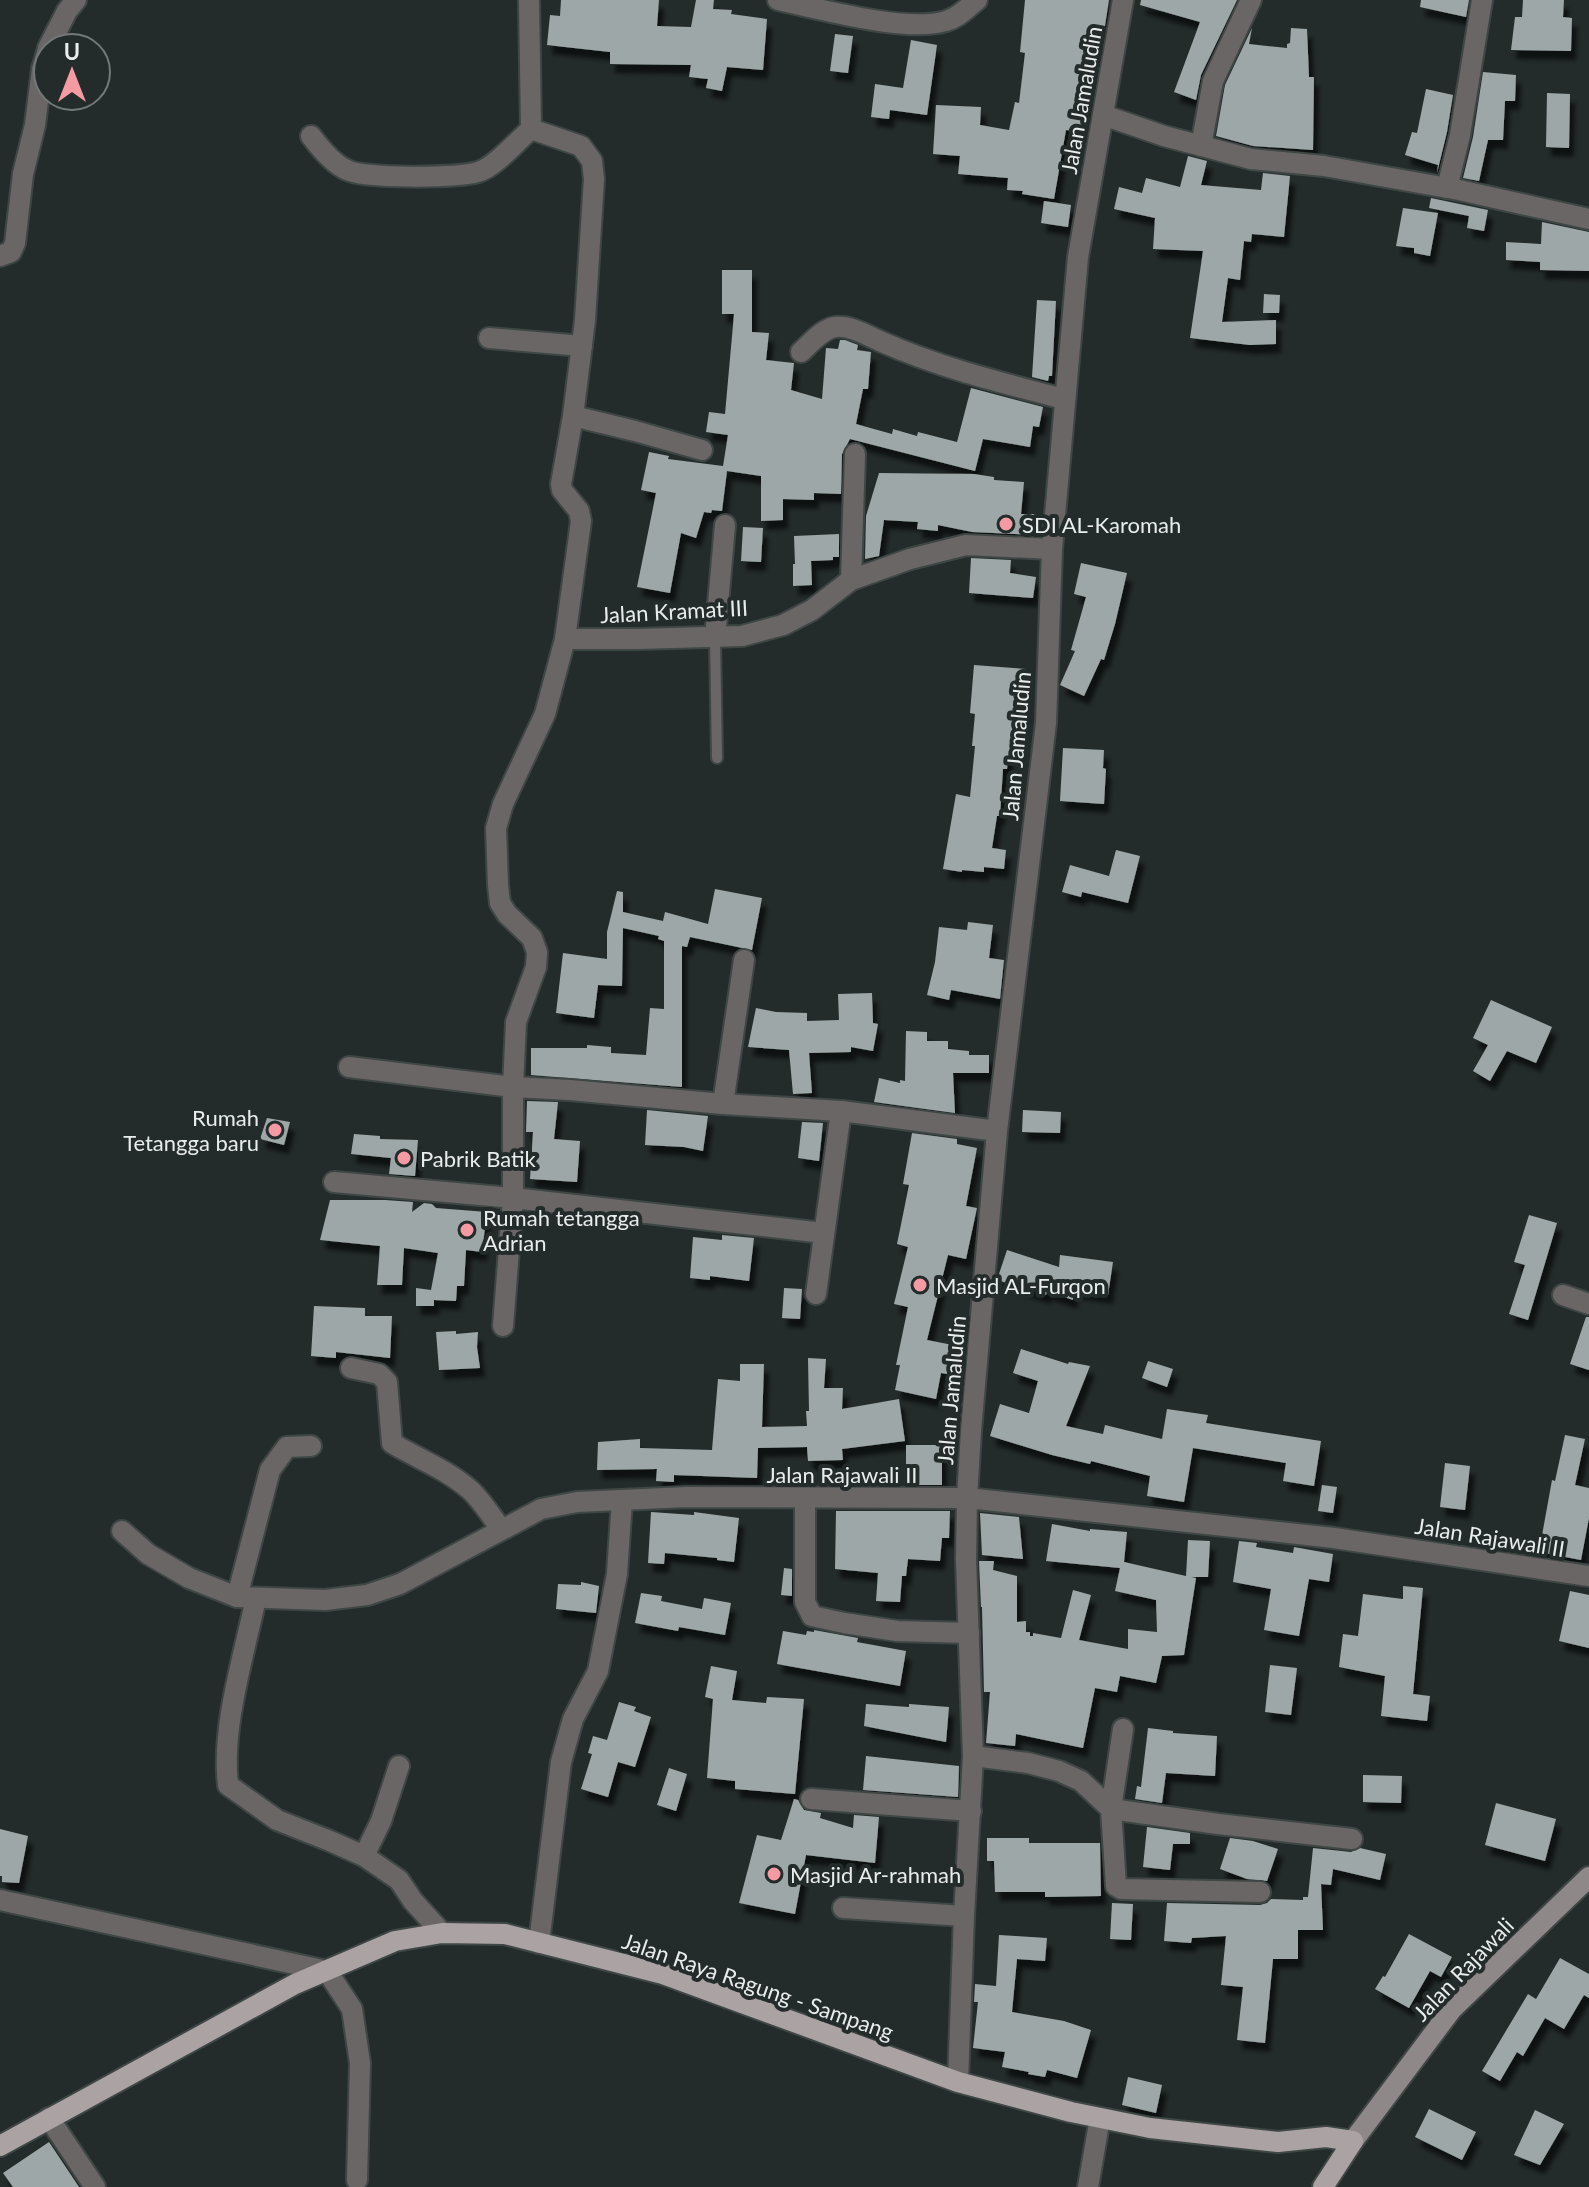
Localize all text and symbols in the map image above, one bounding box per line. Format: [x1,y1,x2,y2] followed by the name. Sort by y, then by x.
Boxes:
[1055,24,1107,176] street label: Jalan Jamaludin
[32,32,112,112] north arrow
[64,38,80,65] text: U
[1022,511,1181,538] place label: SDI AL-Karomah
[997,515,1015,533] marker: SDI AL-Karomah
[599,594,749,628] street label: Jalan Kramat III
[996,670,1036,822] street label: Jalan Jamaludin
[123,1104,259,1156] place label: Rumah Tetangga baru
[266,1121,284,1139] marker: Rumah Tetangga baru
[420,1145,537,1172] place label: Pabrik Batik
[395,1149,413,1167] marker: Pabrik Batik
[483,1204,640,1256] place label: Rumah tetangga Adrian
[458,1221,476,1239] marker: Rumah tetangga Adrian
[936,1272,1106,1299] place label: Masjid AL-Furqon
[911,1276,929,1294] marker: Masjid AL-Furqon
[931,1314,971,1466] street label: Jalan Jamaludin
[766,1461,918,1488] street label: Jalan Rajawali II
[1413,1512,1567,1562] street label: Jalan Rajawali II
[790,1861,961,1888] place label: Masjid Ar-rahmah
[765,1865,783,1883] marker: Masjid Ar-rahmah
[1407,1912,1519,2026] street label: Jalan Rajawali
[619,1927,897,2045] street label: Jalan Raya Ragung - Sampang

